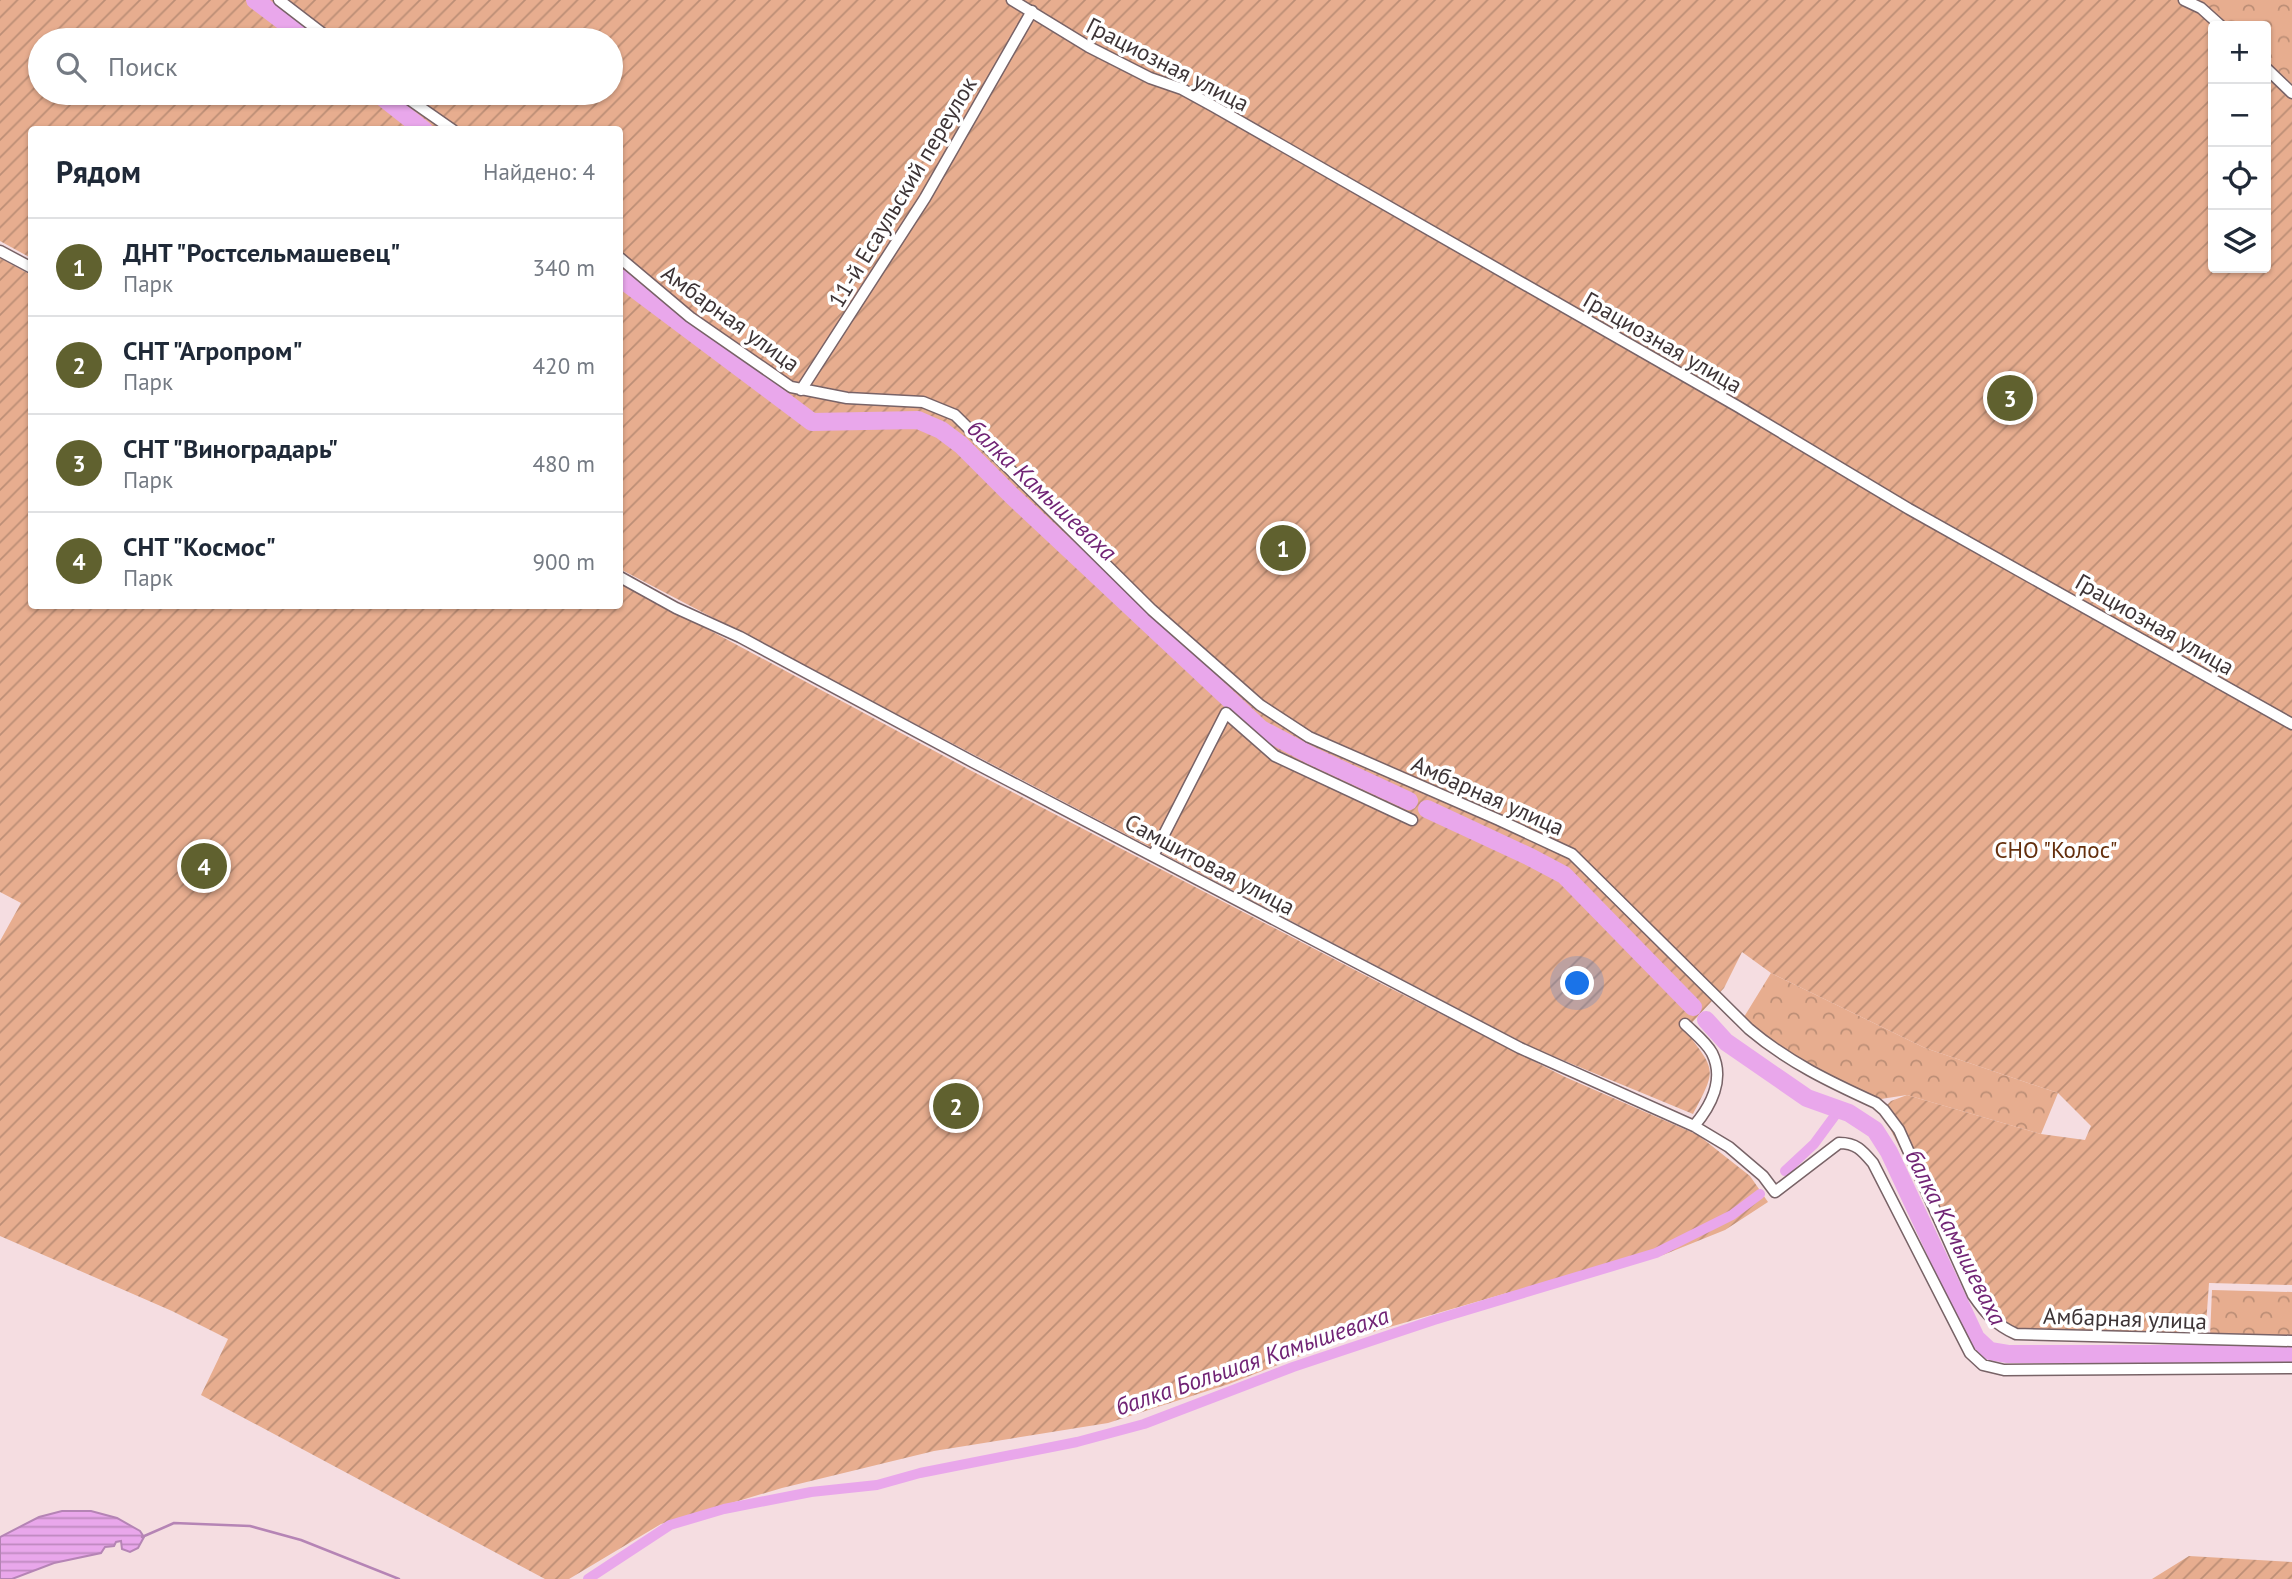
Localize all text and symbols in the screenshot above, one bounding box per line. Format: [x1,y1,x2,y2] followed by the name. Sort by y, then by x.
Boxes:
[1082,11,1254,117] street label: Грациозная улица
[2208,21,2271,273] map controls
[2208,21,2271,84] button: +
[28,28,623,105] search box
[52,48,90,86] icon: search
[108,50,177,83] text: Поиск
[822,71,982,313] street label: 11-й Есаульский переулок
[2208,84,2271,147] button: −
[2208,147,2271,210] button: locate
[56,152,141,191] text: Рядом
[483,157,595,186] text: Найдено: 4
[2208,210,2271,273] button: layers
[123,236,400,269] text: ДНТ "Ростсельмашевец"
[72,253,86,282] text: 1
[533,253,595,282] text: 340 m
[656,258,806,378] street label: Амбарная улица
[123,269,173,298] text: Парк
[1578,285,1748,399] street label: Грациозная улица
[123,334,303,367] text: СНТ "Агропром"
[72,351,86,380] text: 2
[533,351,595,380] text: 420 m
[123,367,173,396] text: Парк
[1987,372,2033,424] pin: 3
[961,413,1124,568] water label: балка Камышеваха
[123,432,338,465] text: СНТ "Виноградарь"
[72,449,86,478] text: 3
[533,449,595,478] text: 480 m
[123,465,173,494] text: Парк
[1260,522,1306,574] pin: 1
[123,530,276,563] text: СНТ "Космос"
[72,547,86,576] text: 4
[533,547,595,576] text: 900 m
[123,563,173,592] text: Парк
[2070,567,2240,681] street label: Грациозная улица
[1407,748,1569,842] street label: Амбарная улица
[1120,807,1300,921] street label: Самшитовая улица
[1994,835,2118,864] park label: СНО "Колос"
[181,840,227,892] pin: 4
[1560,966,1594,1000] your location
[933,1080,979,1132] pin: 2
[1898,1144,2014,1331] water label: балка Камышеваха
[1111,1299,1393,1422] water label: балка Большая Камышеваха
[2043,1301,2207,1335] street label: Амбарная улица

